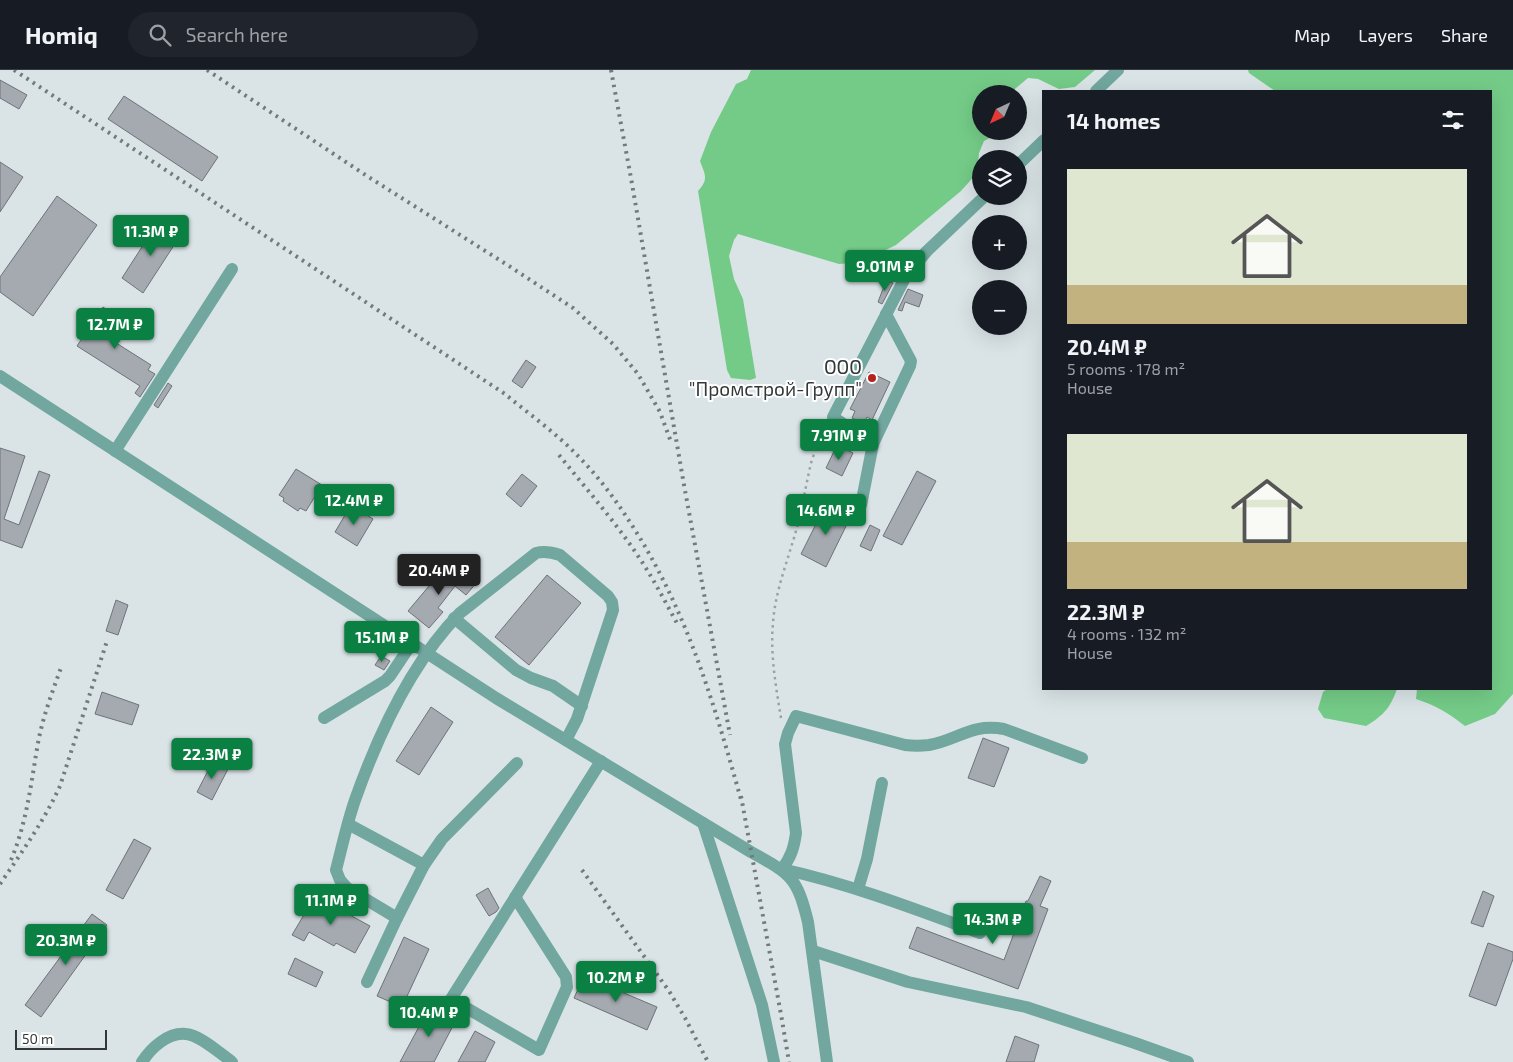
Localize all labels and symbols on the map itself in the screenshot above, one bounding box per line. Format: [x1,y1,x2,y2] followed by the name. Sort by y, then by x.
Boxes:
[972,85,1028,140] north arrow
[105,214,197,257] pin: 11.3M ₽
[839,250,931,292] pin: 9.01M ₽
[69,308,161,350] pin: 12.7M ₽
[689,355,862,401] place label: ООО "Промстрой-Групп"
[866,372,878,384] marker: ООО "Промстрой-Групп"
[793,418,885,461] pin: 7.91M ₽
[308,484,400,526] pin: 12.4M ₽
[780,494,872,536] pin: 14.6M ₽
[393,554,485,596] pin: 20.4M ₽
[336,620,428,663] pin: 15.1M ₽
[166,738,258,780] pin: 22.3M ₽
[285,884,377,926] pin: 11.1M ₽
[947,902,1039,945] pin: 14.3M ₽
[20,924,112,966] pin: 20.3M ₽
[570,960,662,1003] pin: 10.2M ₽
[383,996,475,1038] pin: 10.4M ₽
[15,1027,108,1050] scale bar

